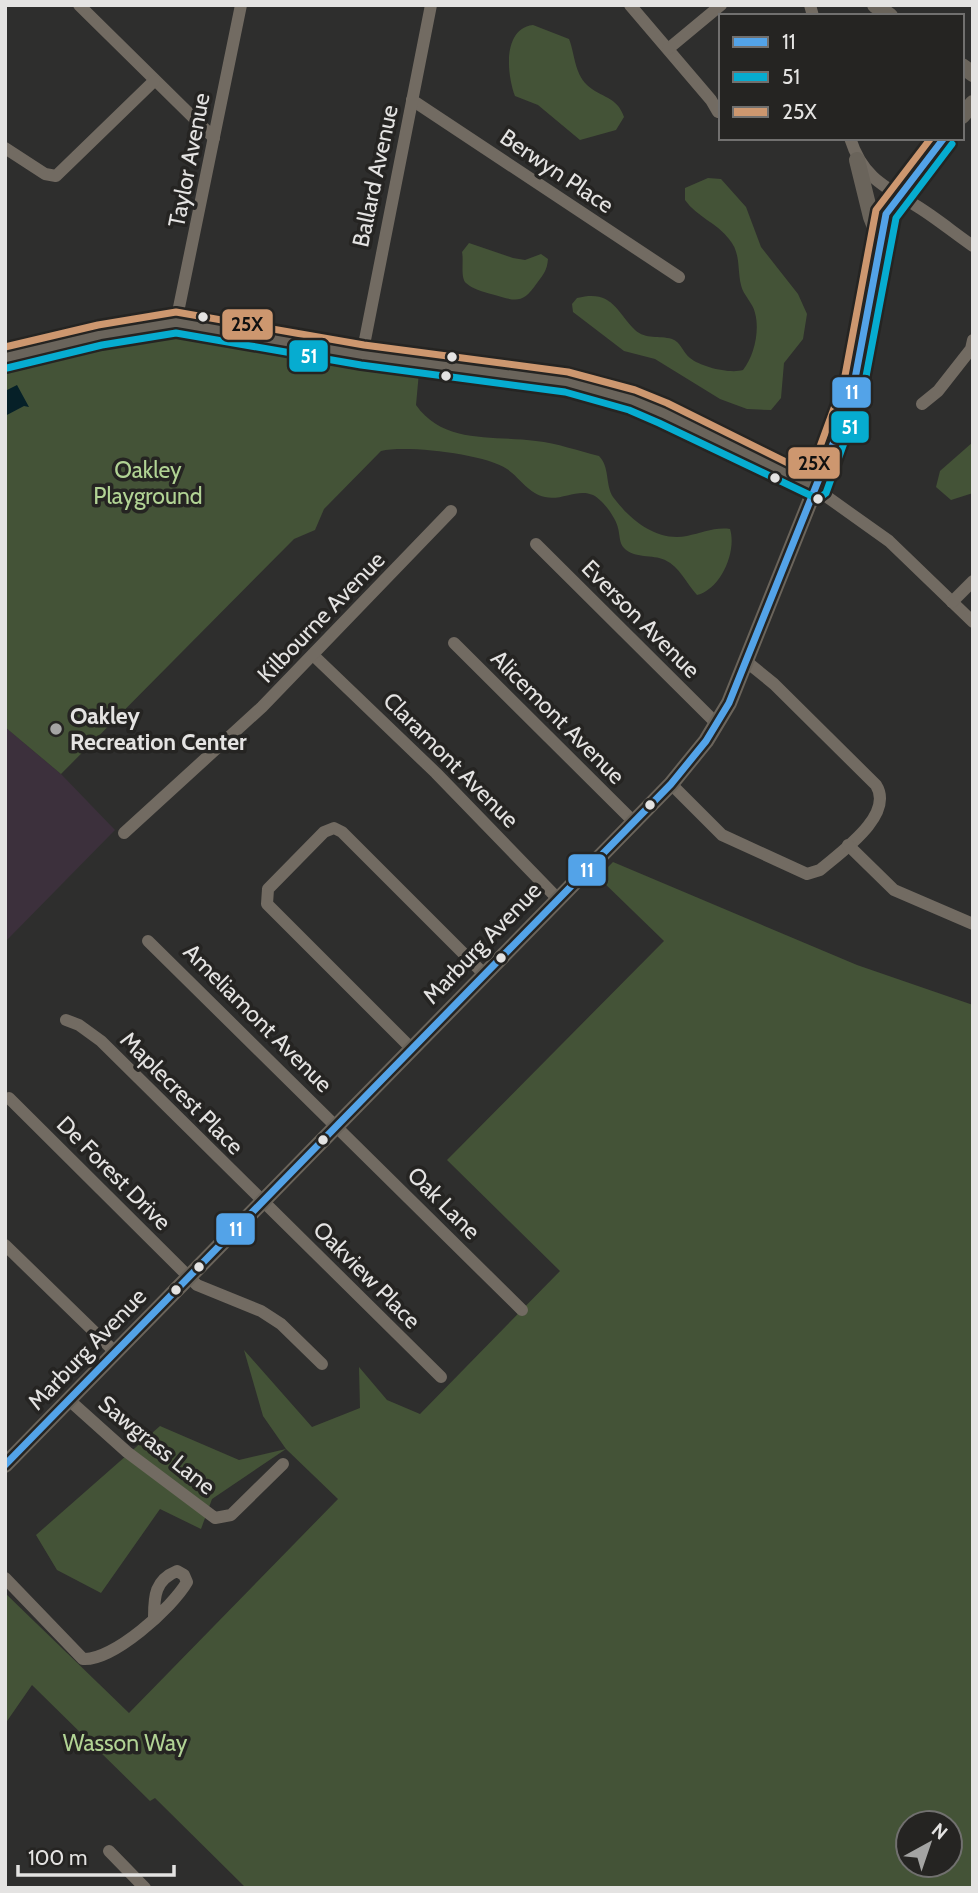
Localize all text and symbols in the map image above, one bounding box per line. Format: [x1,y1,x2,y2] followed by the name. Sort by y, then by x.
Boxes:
[719,14,964,140] legend
[782,29,796,54] text: 11
[782,64,800,89] text: 51
[162,90,216,230] street label: Taylor Avenue
[782,99,817,124] text: 25X
[346,102,404,250] street label: Ballard Avenue
[495,123,619,219] street label: Berwyn Place
[221,308,274,341] line badge: 25X
[196,310,210,324] unlabelled marker
[231,313,263,336] text: 25X
[288,339,329,373] line badge: 51
[300,345,318,368] text: 51
[445,350,459,364] unlabelled marker
[439,369,453,383] unlabelled marker
[831,376,872,409] line badge: 11
[845,381,859,404] text: 11
[830,410,870,444] line badge: 51
[841,416,859,439] text: 51
[787,446,841,480] line badge: 25X
[798,452,830,475] text: 25X
[93,456,203,510] park label: Oakley Playground
[768,471,782,485] unlabelled marker
[811,492,825,506] unlabelled marker
[251,545,391,688] street label: Kilbourne Avenue
[576,554,706,684] street label: Everson Avenue
[485,644,631,790] street label: Alicemont Avenue
[377,686,525,834] street label: Claramont Avenue
[70,702,247,756] place label: Oakley Recreation Center
[48,721,64,737] marker: Oakley Recreation Center
[643,798,657,812] unlabelled marker
[567,853,607,887] line badge: 11
[580,859,594,882] text: 11
[417,876,547,1010] street label: Marburg Avenue
[178,938,338,1098] street label: Ameliamont Avenue
[494,951,508,965] unlabelled marker
[115,1026,250,1161] street label: Maplecrest Place
[51,1110,177,1236] street label: De Forest Drive
[316,1133,330,1147] unlabelled marker
[402,1161,486,1245] street label: Oak Lane
[215,1212,256,1246] line badge: 11
[308,1216,427,1335] street label: Oakview Place
[229,1218,243,1241] text: 11
[192,1260,206,1274] unlabelled marker
[22,1282,152,1416] street label: Marburg Avenue
[169,1283,183,1297] unlabelled marker
[93,1389,221,1501] street label: Sawgrass Lane
[63,1729,188,1757] park label: Wasson Way
[894,1809,964,1879] north arrow
[927,1818,952,1844] text: N
[18,1834,173,1878] scale bar
[28,1845,87,1870] text: 100 m

